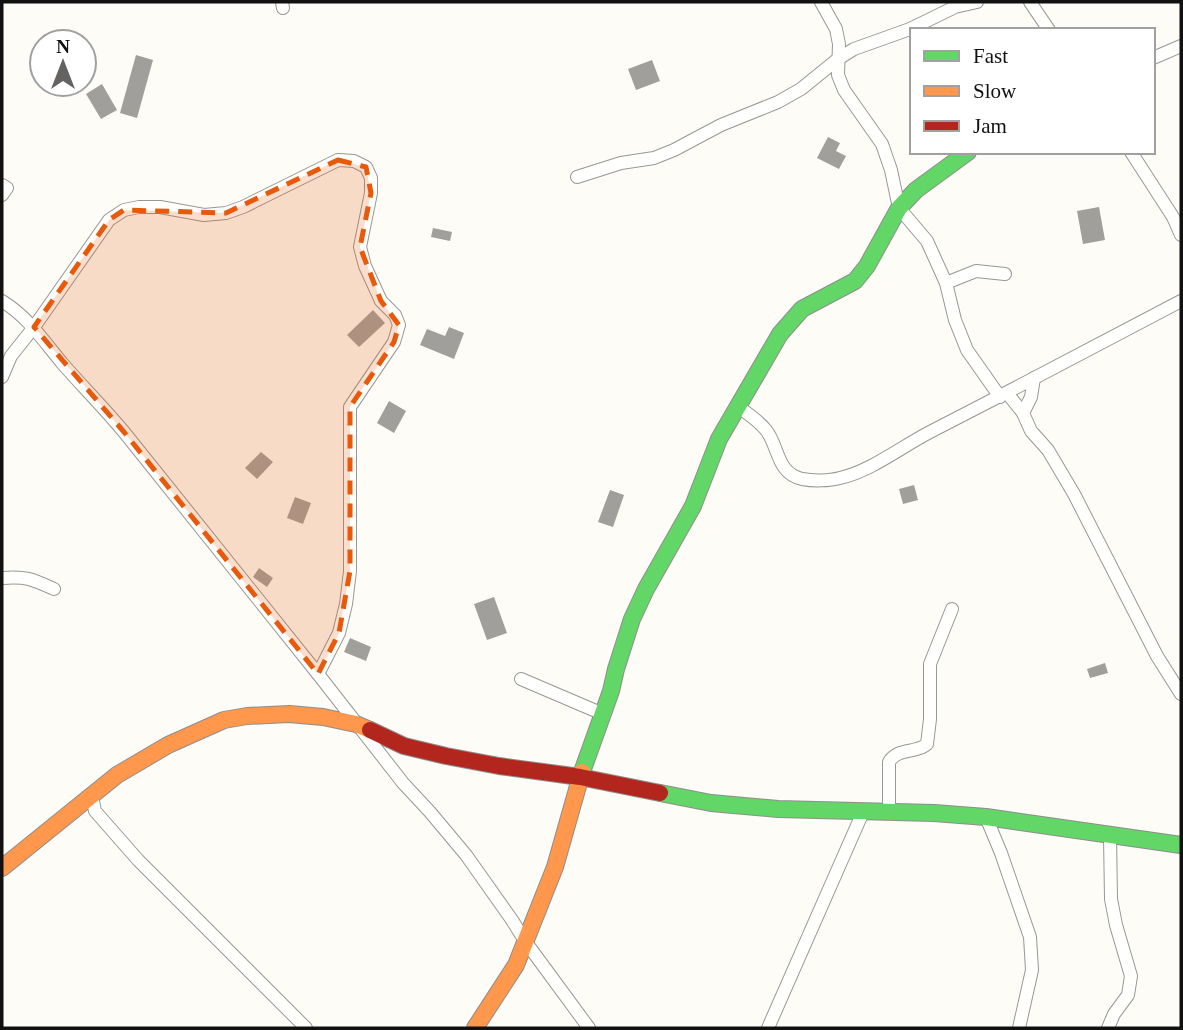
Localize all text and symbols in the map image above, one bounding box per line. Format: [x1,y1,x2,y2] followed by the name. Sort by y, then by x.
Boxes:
[28,28,98,98] north arrow
[910,28,1155,154] legend
[56,36,70,57] text: N
[973,44,1008,68] text: Fast
[973,79,1017,103] text: Slow
[973,114,1007,138] text: Jam

